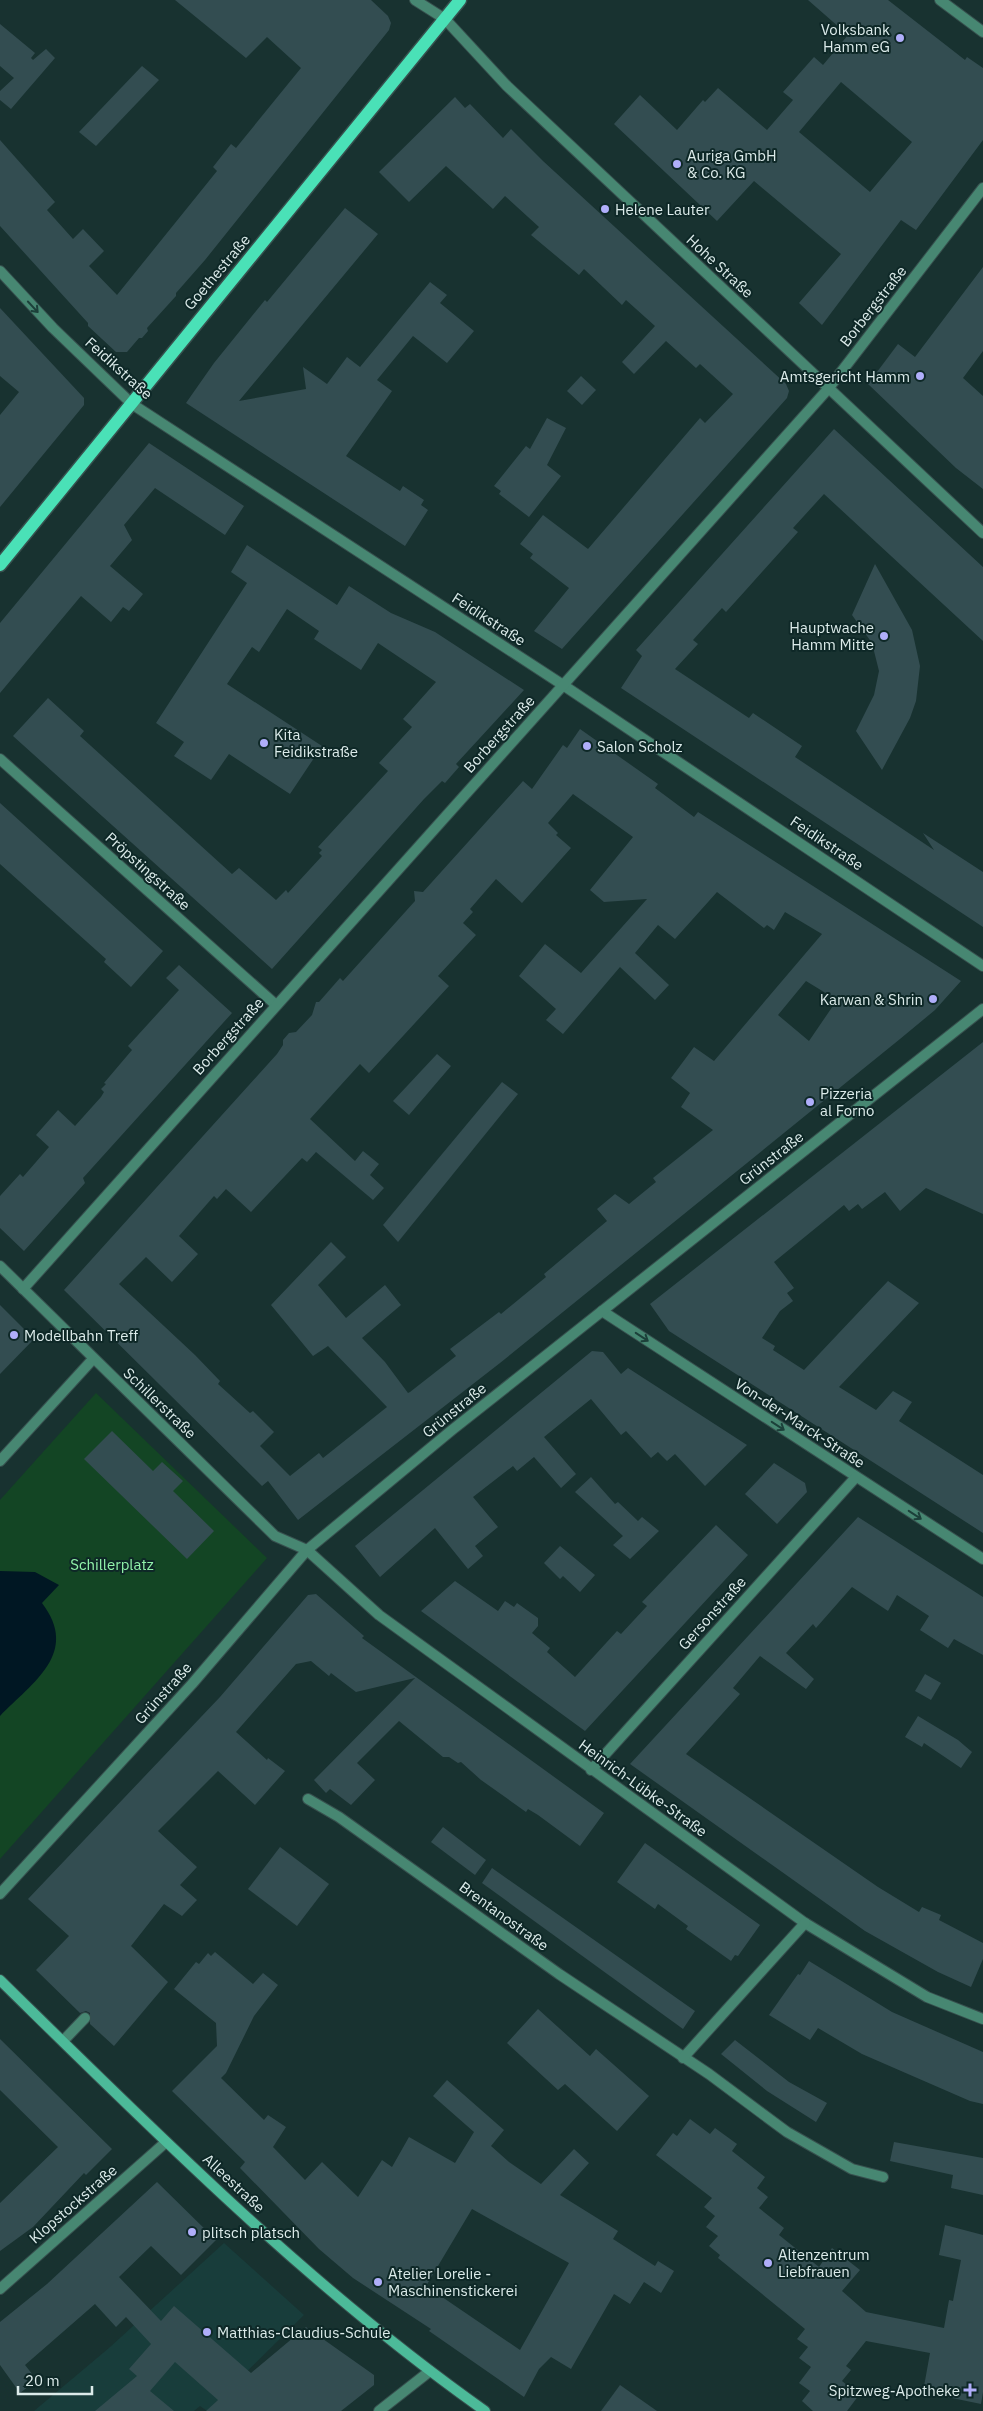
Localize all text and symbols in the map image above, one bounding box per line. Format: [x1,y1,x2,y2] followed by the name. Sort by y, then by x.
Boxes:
[821,20,890,56] place label: Volksbank Hamm eG
[894,32,906,44] marker: Volksbank Hamm eG
[687,146,777,182] place label: Auriga GmbH & Co. KG
[671,158,683,170] marker: Auriga GmbH & Co. KG
[615,200,710,219] place label: Helene Lauter
[599,203,611,215] marker: Helene Lauter
[180,230,254,314] street label: Goethestraße
[683,230,757,302] street label: Hohe Straße
[836,262,910,350] street label: Borbergstraße
[27,301,39,313] one-way arrow
[81,333,157,403] street label: Feidikstraße
[780,367,910,386] place label: Amtsgericht Hamm
[914,370,926,382] marker: Amtsgericht Hamm
[449,588,529,650] street label: Feidikstraße
[789,618,874,654] place label: Hauptwache Hamm Mitte
[878,630,890,642] marker: Hauptwache Hamm Mitte
[459,691,539,777] street label: Borbergstraße
[274,725,358,761] place label: Kita Feidikstraße
[258,737,270,749] marker: Kita Feidikstraße
[597,737,683,756] place label: Salon Scholz
[581,740,593,752] marker: Salon Scholz
[787,812,867,874] street label: Feidikstraße
[102,828,194,914] street label: Pröpstingstraße
[820,990,923,1009] place label: Karwan & Shrin
[188,993,268,1079] street label: Borbergstraße
[927,993,939,1005] marker: Karwan & Shrin
[820,1084,874,1120] place label: Pizzeria al Forno
[804,1096,816,1108] marker: Pizzeria al Forno
[735,1127,807,1189] street label: Grünstraße
[24,1326,138,1345] place label: Modellbahn Treff
[8,1329,20,1341] marker: Modellbahn Treff
[635,1333,649,1343] one-way arrow
[120,1363,200,1443] street label: Schillerstraße
[731,1374,869,1472] street label: Von-der-Marck-Straße
[418,1378,490,1442] street label: Grünstraße
[771,1422,785,1432] one-way arrow
[907,1510,921,1520] one-way arrow
[70,1555,154,1574] park label: Schillerplatz
[674,1572,750,1654] street label: Gersonstraße
[130,1658,196,1728] street label: Grünstraße
[575,1735,711,1841] street label: Heinrich-Lübke-Straße
[456,1877,552,1955] street label: Brentanostraße
[199,2149,269,2217] street label: Alleestraße
[25,2161,121,2247] street label: Klopstockstraße
[202,2223,300,2242] place label: plitsch platsch
[186,2226,198,2238] marker: plitsch platsch
[778,2245,870,2281] place label: Altenzentrum Liebfrauen
[762,2257,774,2269] marker: Altenzentrum Liebfrauen
[388,2264,518,2300] place label: Atelier Lorelie - Maschinenstickerei
[372,2276,384,2288] marker: Atelier Lorelie - Maschinenstickerei
[217,2323,391,2342] place label: Matthias-Claudius-Schule
[201,2326,213,2338] marker: Matthias-Claudius-Schule
[18,2364,91,2396] scale bar
[25,2371,60,2390] text: 20 m
[829,2381,960,2400] place label: Spitzweg-Apotheke
[964,2384,976,2396] marker: Spitzweg-Apotheke

